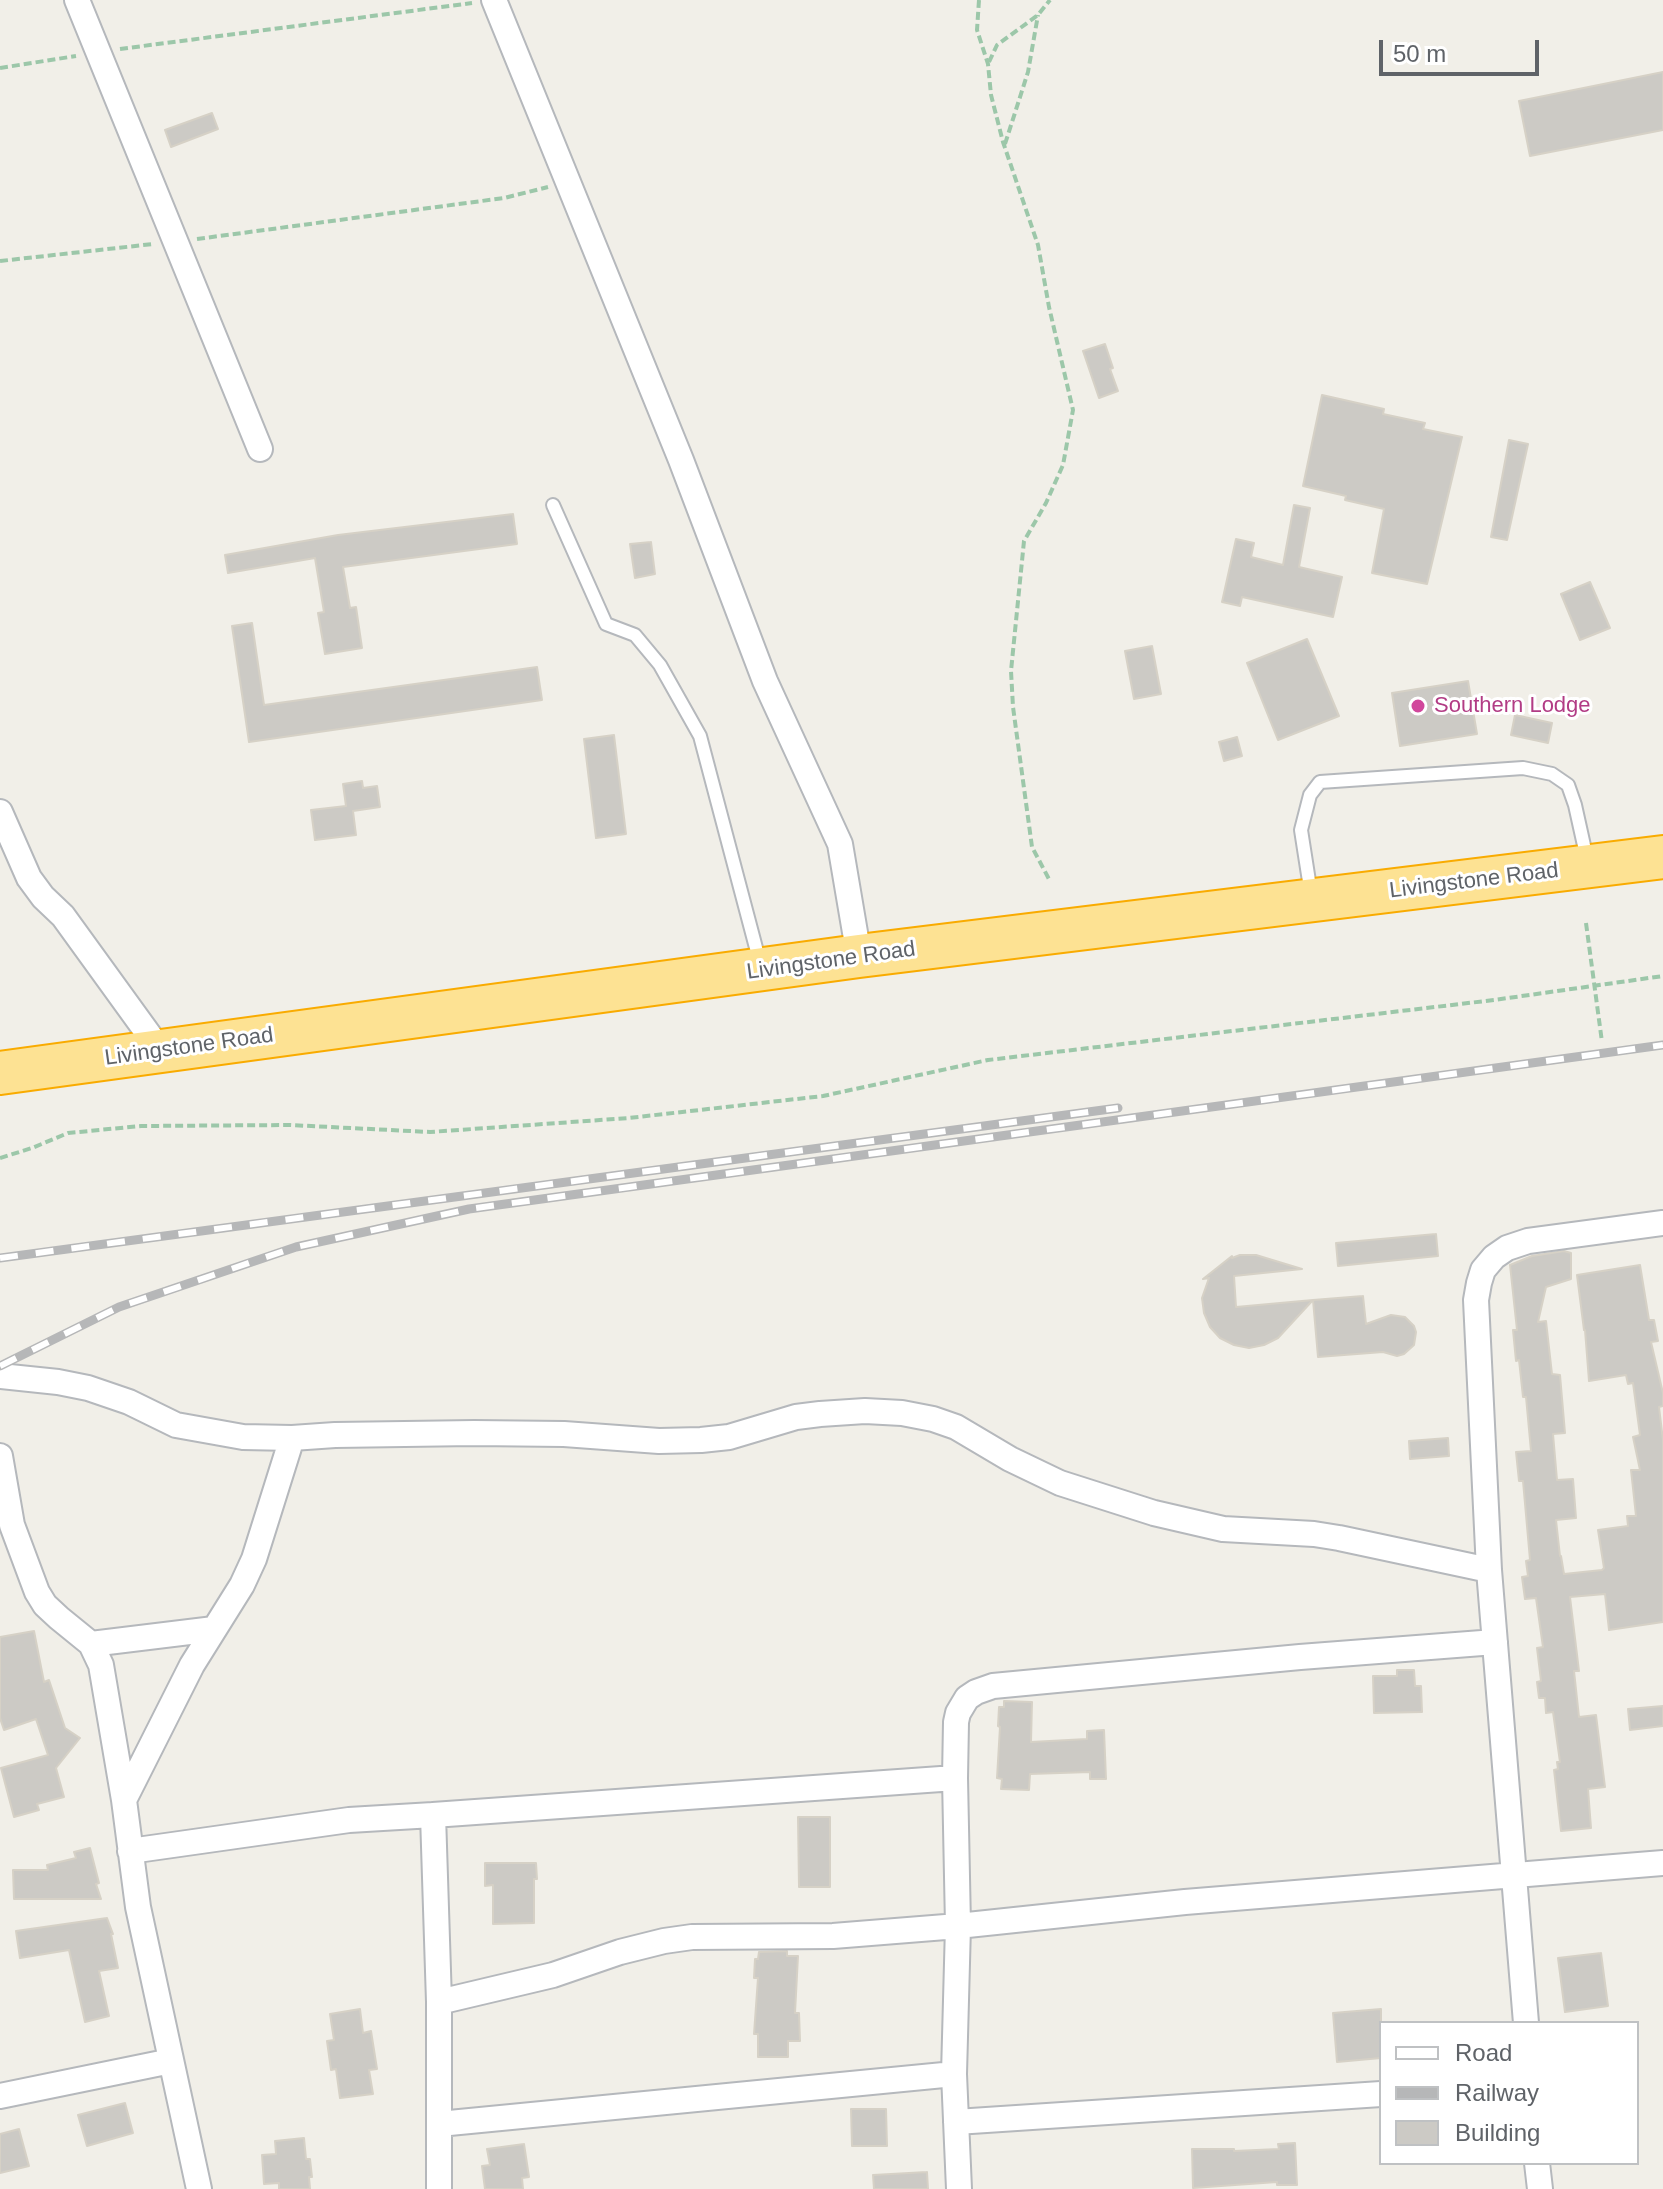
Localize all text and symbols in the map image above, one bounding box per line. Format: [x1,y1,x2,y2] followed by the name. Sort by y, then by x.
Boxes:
[1383,24,1543,74] scale bar
[1393,40,1446,67] text: 50 m
[1434,693,1591,719] place label: Southern Lodge
[1409,697,1427,715] marker: Southern Lodge
[1388,858,1560,904] street label: Livingstone Road
[745,936,917,986] street label: Livingstone Road
[103,1022,275,1072] street label: Livingstone Road
[1379,2021,1639,2165] legend
[1455,2039,1512,2066] text: Road
[1455,2079,1539,2106] text: Railway
[1455,2119,1540,2146] text: Building

